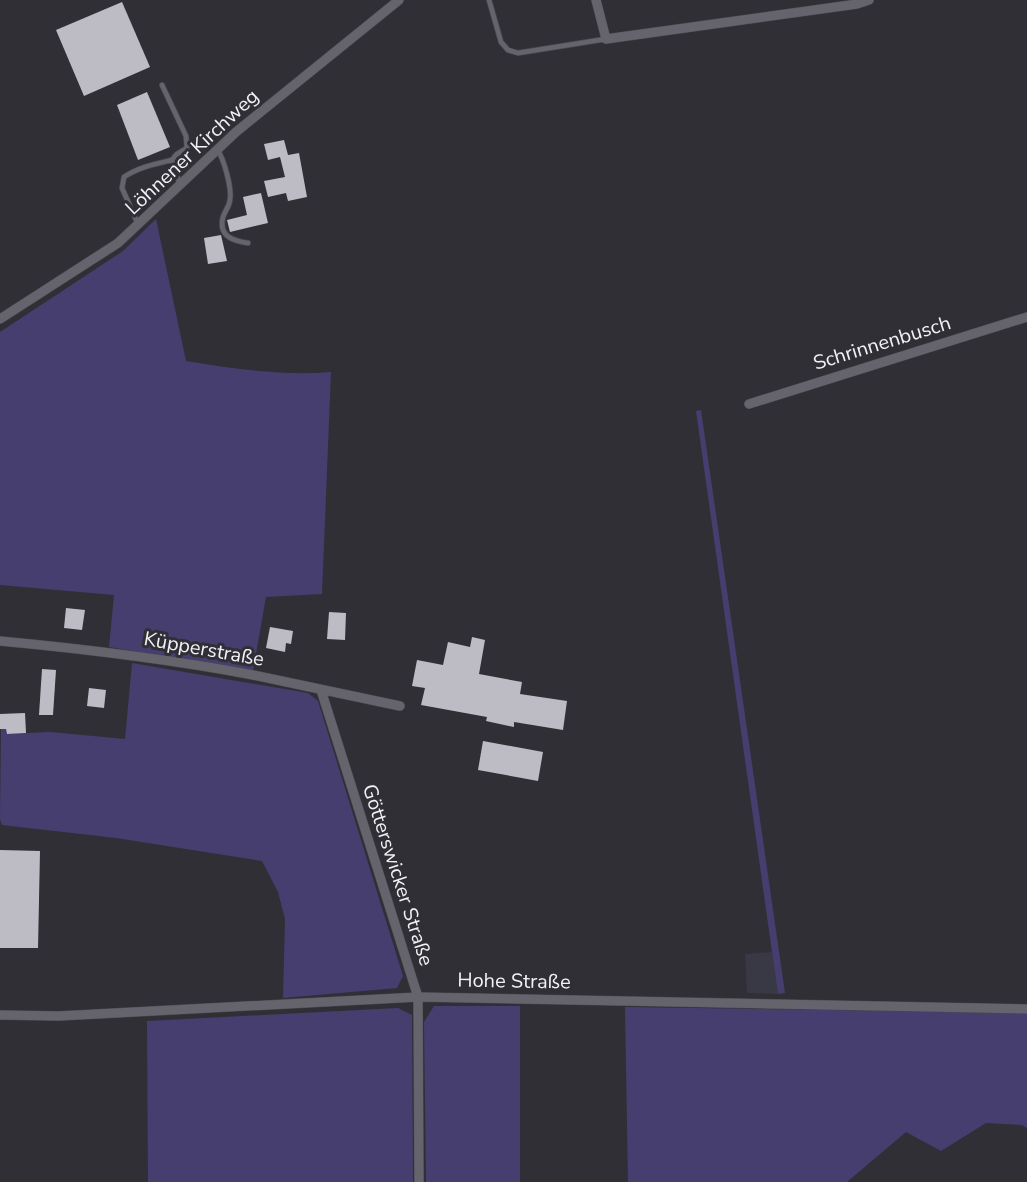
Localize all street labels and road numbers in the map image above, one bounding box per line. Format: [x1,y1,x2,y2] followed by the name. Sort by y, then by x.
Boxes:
[119,83,265,221] street label: Löhnener Kirchweg
[810,309,954,377] street label: Schrinnenbusch
[142,625,266,673] street label: Küpperstraße
[356,781,440,969] street label: Götterswicker Straße
[457,967,571,995] street label: Hohe Straße

